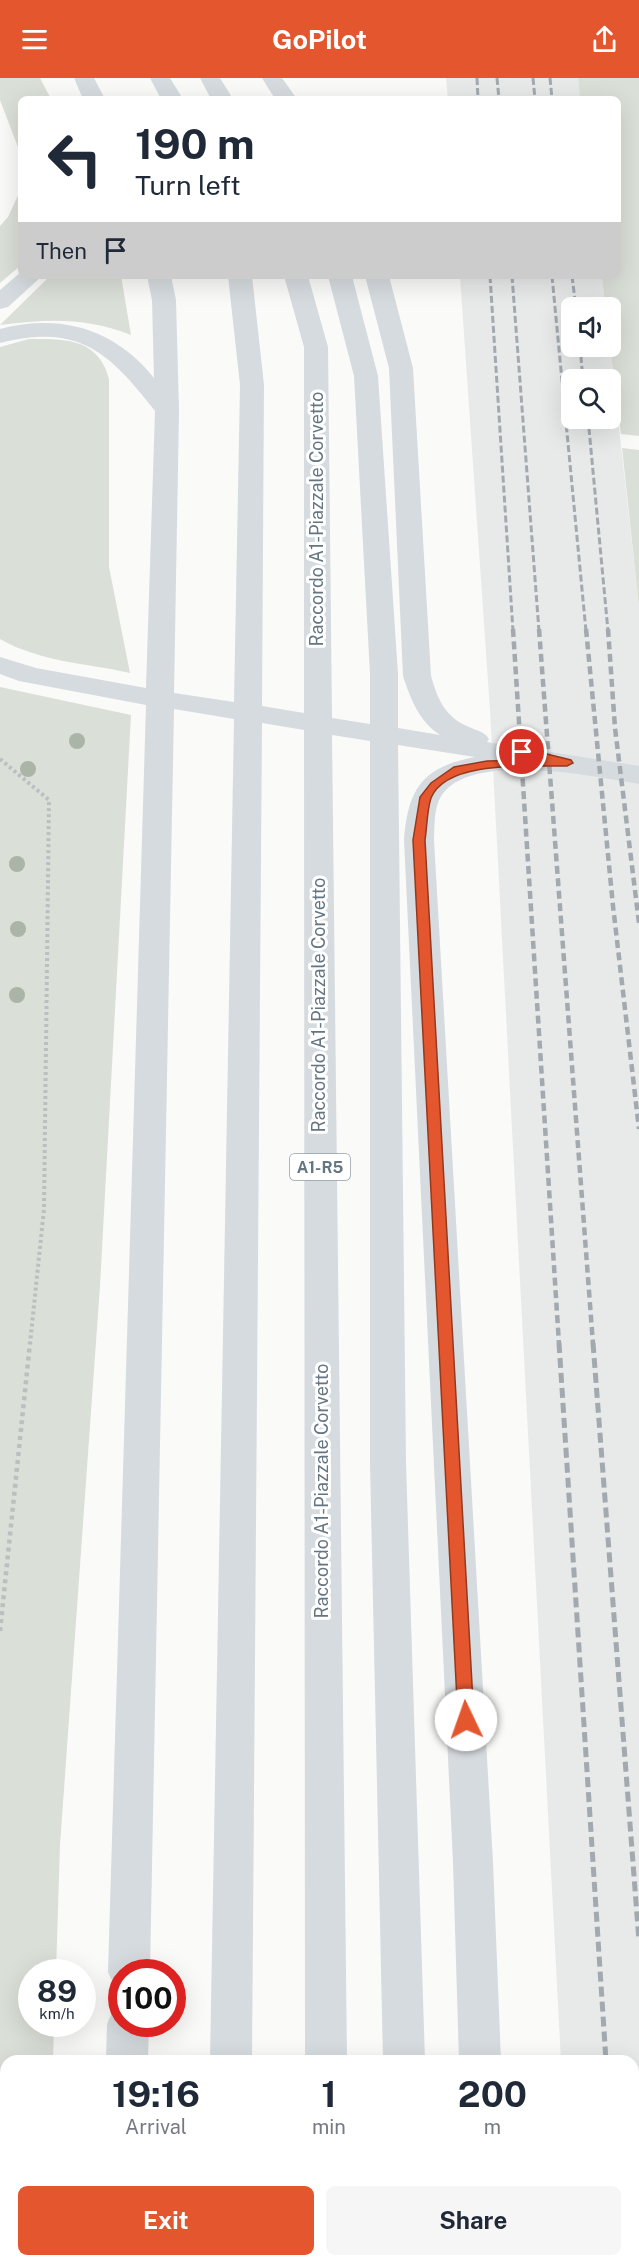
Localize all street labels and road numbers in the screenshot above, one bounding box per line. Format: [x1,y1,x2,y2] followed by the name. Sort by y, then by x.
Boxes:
[306,392,327,646] street label: Raccordo A1-Piazzale Corvetto
[308,878,329,1132] street label: Raccordo A1-Piazzale Corvetto
[290,1154,350,1180] road number: A1-R5
[311,1364,332,1618] street label: Raccordo A1-Piazzale Corvetto

